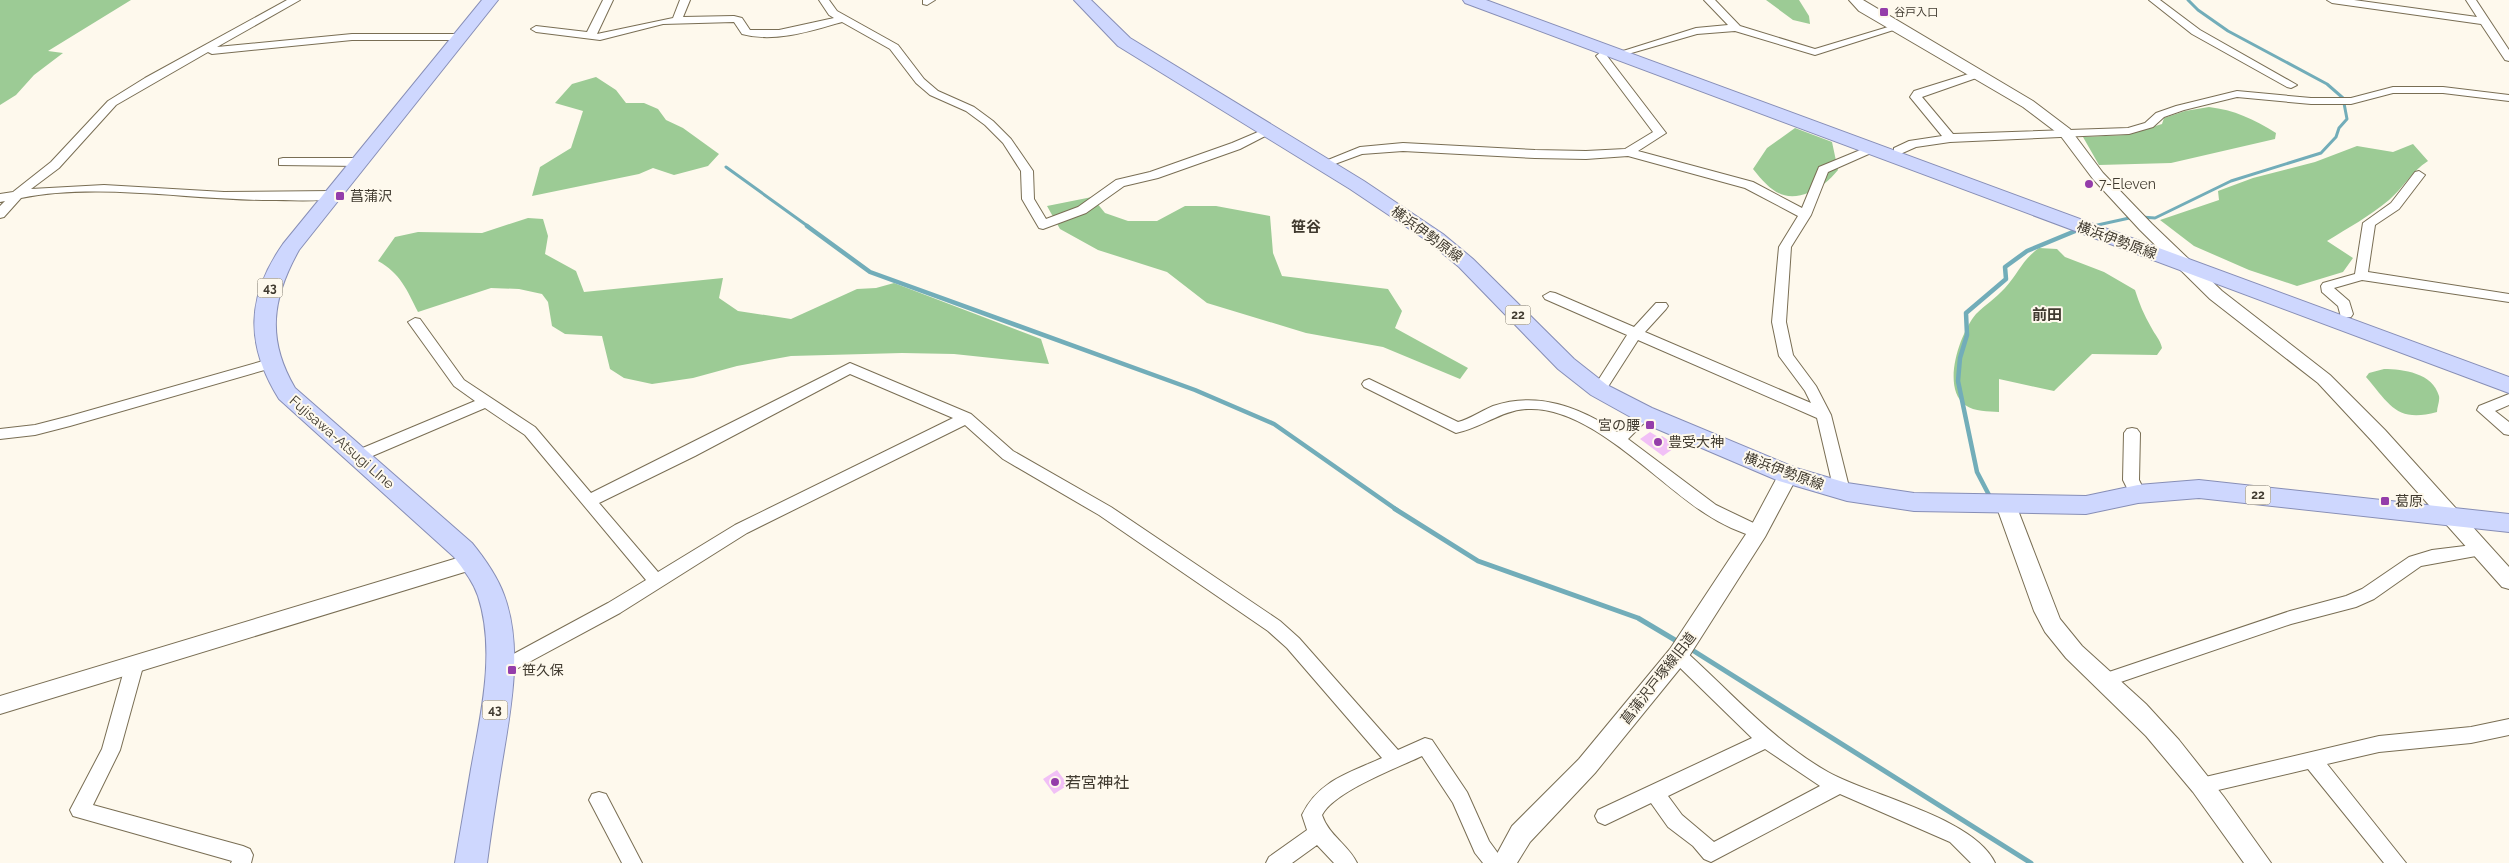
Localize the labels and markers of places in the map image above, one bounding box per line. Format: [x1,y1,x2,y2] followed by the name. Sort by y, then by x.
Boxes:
[1878,6,1890,18] marker: 谷戸入口
[1894,6,1938,19] place label: 谷戸入口
[2099,176,2156,192] place label: 7-Eleven
[2083,178,2095,190] marker: 7-Eleven
[350,188,392,204] place label: 菖蒲沢
[334,190,346,202] marker: 菖蒲沢
[1598,417,1640,433] place label: 宮の腰
[1644,419,1656,431] marker: 宮の腰
[1668,434,1724,450] place label: 豊受大神
[1652,436,1664,448] marker: 豊受大神
[2395,493,2423,509] place label: 葛原
[2379,495,2391,507] marker: 葛原
[522,662,564,678] place label: 笹久保
[506,664,518,676] marker: 笹久保
[1065,773,1129,792] place label: 若宮神社
[1049,776,1061,788] marker: 若宮神社

